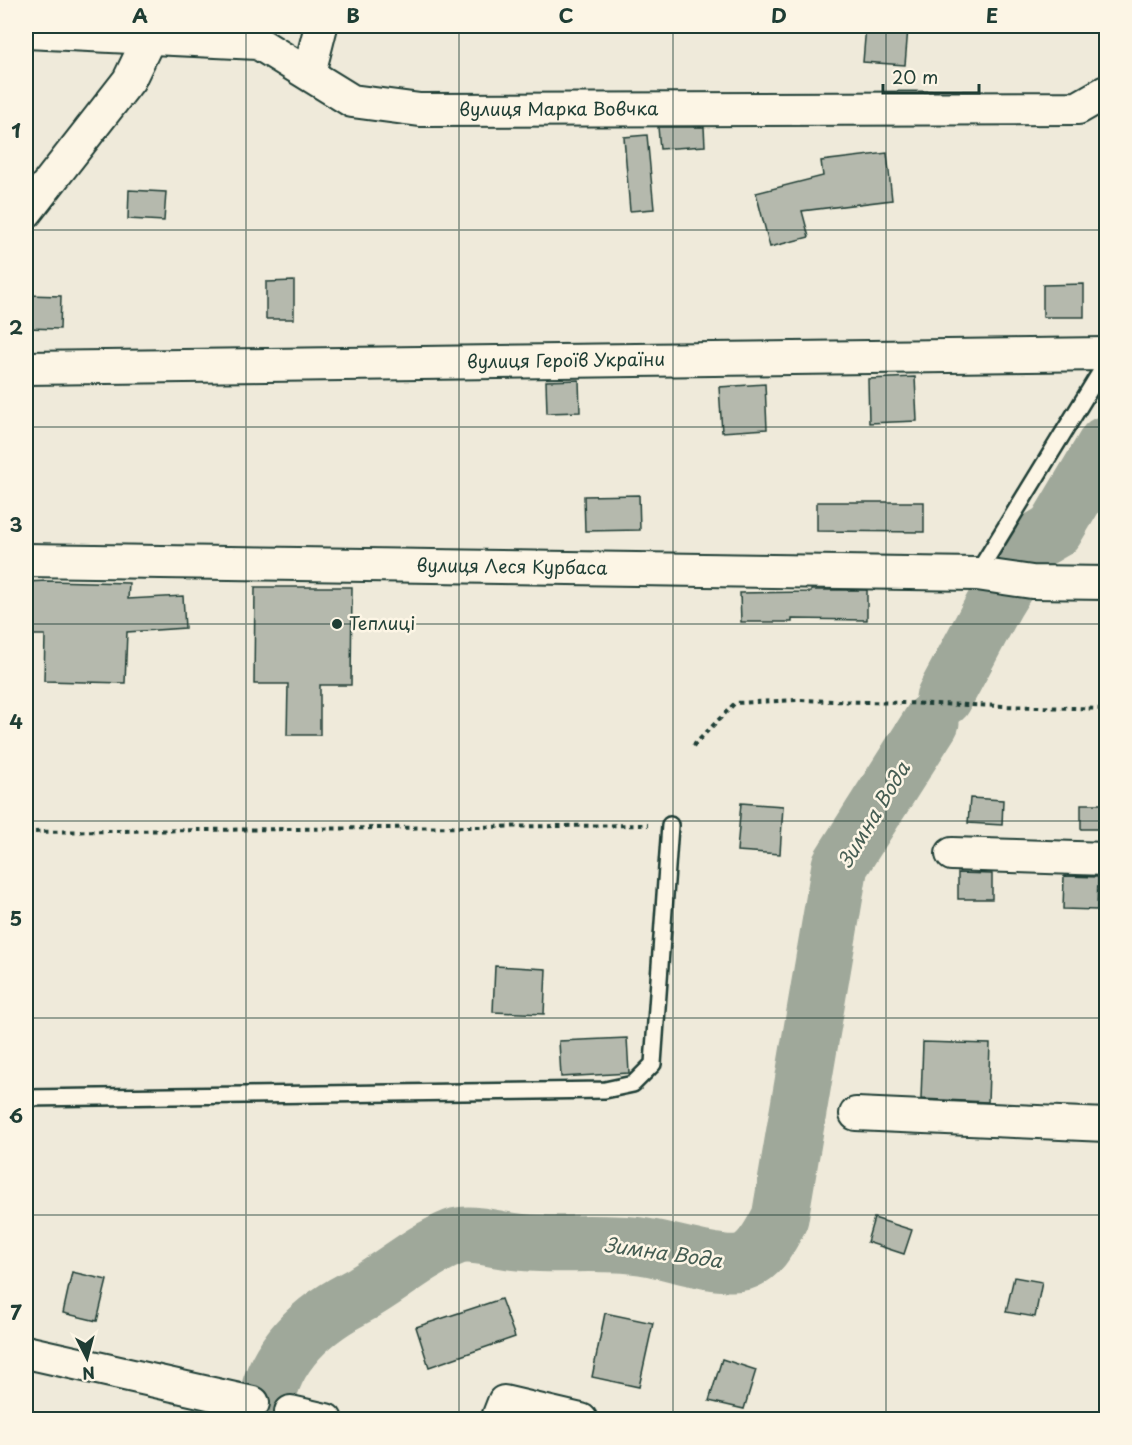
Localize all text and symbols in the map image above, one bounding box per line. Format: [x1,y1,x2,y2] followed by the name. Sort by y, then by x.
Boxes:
[132,0,148,30] text: A
[346,0,360,30] text: B
[558,0,574,30] text: C
[771,0,787,30] text: D
[986,0,998,30] text: E
[883,57,979,95] scale bar
[892,63,938,90] text: 20 m
[459,94,659,122] street label: вулиця Марка Вовчка
[11,115,21,145] text: 1
[9,312,23,342] text: 2
[467,345,665,374] street label: вулиця Героїв України
[9,509,23,539] text: 3
[416,551,608,581] street label: вулиця Леся Курбаса
[349,609,415,636] place label: Теплиці
[330,617,344,631] marker: Теплиці
[9,706,23,736] text: 4
[830,755,917,873] water label: Зимна Вода
[10,903,22,933] text: 5
[9,1100,23,1130] text: 6
[602,1229,725,1275] water label: Зимна Вода
[10,1297,22,1327] text: 7
[57,1328,117,1388] north arrow
[81,1361,96,1387] text: N

